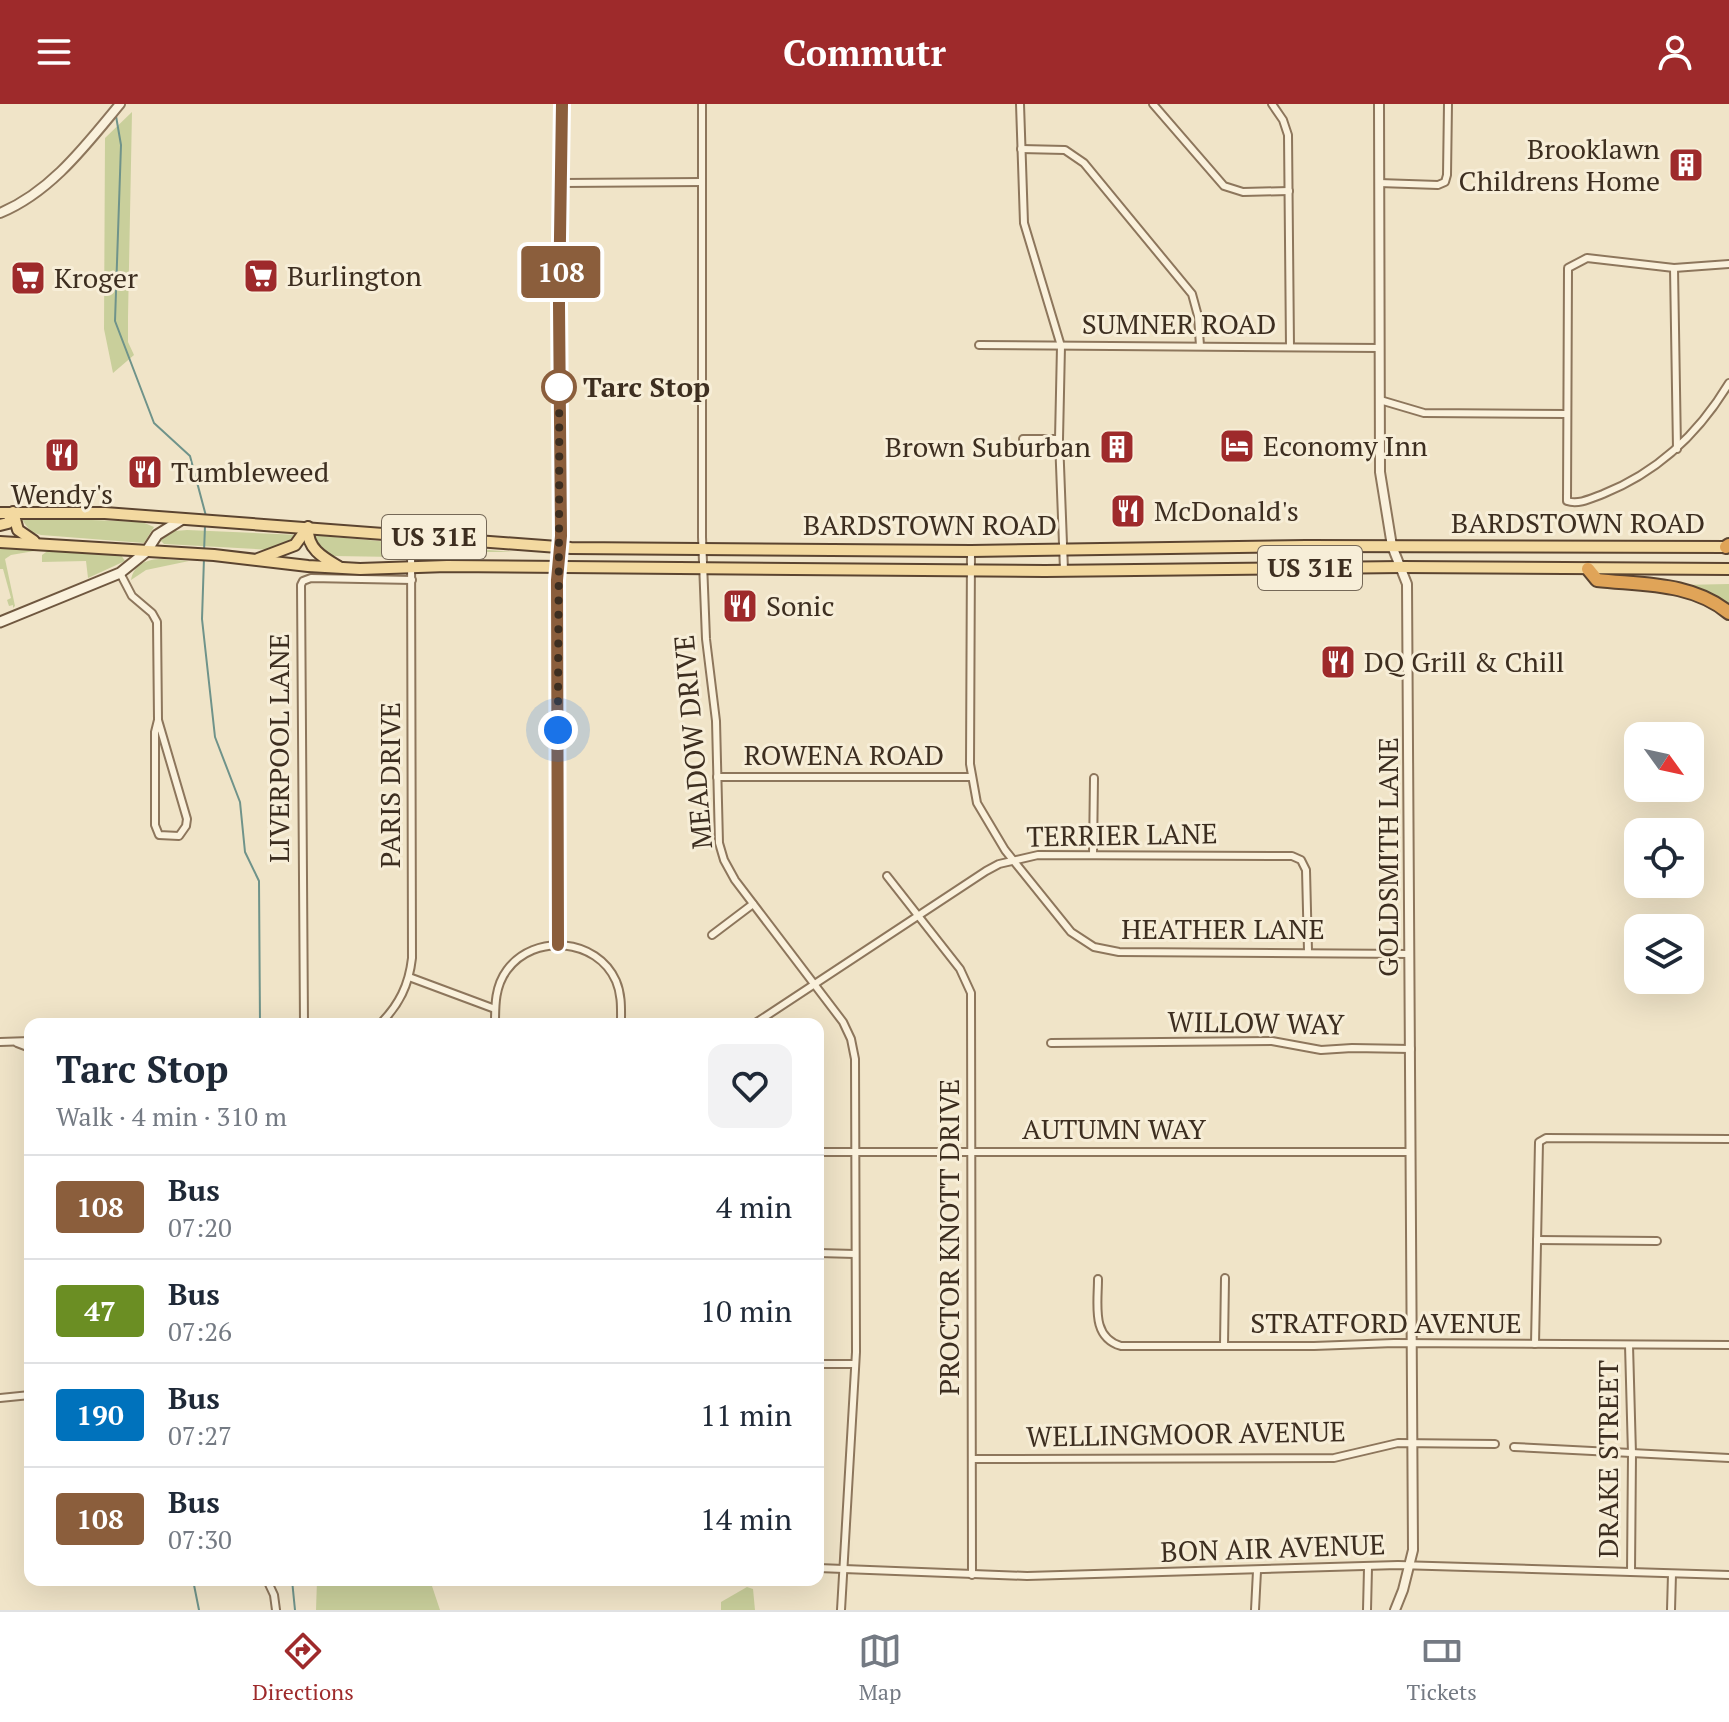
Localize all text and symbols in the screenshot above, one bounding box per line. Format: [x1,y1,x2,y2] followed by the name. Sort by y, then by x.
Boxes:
[783,29,946,76] text: Commutr
[32,30,76,74] icon: menu
[1653,30,1697,74] icon: person
[1459,130,1660,199] place label: Brooklawn Childrens Home
[1667,146,1705,184] building icon: Brooklawn Childrens Home
[515,246,607,298] line badge: 108
[537,253,585,290] text: 108
[242,257,280,295] supermarket icon: Burlington
[287,257,422,294] place label: Burlington
[9,259,47,297] supermarket icon: Kroger
[54,259,138,296] place label: Kroger
[1082,305,1276,342] street label: SUMNER ROAD
[583,368,710,405] place label: Tarc Stop
[542,370,576,404] marker: Tarc Stop
[1218,427,1256,465] hotel icon: Economy Inn
[1263,427,1428,464] place label: Economy Inn
[885,428,1091,465] place label: Brown Suburban
[1098,428,1136,466] building icon: Brown Suburban
[43,436,81,474] restaurant icon: Wendy's
[126,453,164,491] restaurant icon: Tumbleweed
[171,453,329,490] place label: Tumbleweed
[11,475,113,512] place label: Wendy's
[1109,492,1147,530] restaurant icon: McDonald's
[1154,492,1299,529] place label: McDonald's
[1451,504,1705,541] street label: BARDSTOWN ROAD
[803,506,1057,543] street label: BARDSTOWN ROAD
[382,515,486,559] road number: US 31E
[1258,546,1362,590] road number: US 31E
[721,587,759,625] restaurant icon: Sonic
[766,587,835,624] place label: Sonic
[260,633,297,863] street label: LIVERPOOL LANE
[665,633,720,851] street label: MEADOW DRIVE
[1319,643,1357,681] restaurant icon: DQ Grill & Chill
[1364,643,1564,680] place label: DQ Grill & Chill
[371,702,408,868] street label: PARIS DRIVE
[538,710,578,750] your location
[1624,722,1704,802] north arrow
[1624,722,1704,994] map controls
[744,736,944,773] street label: ROWENA ROAD
[1369,737,1406,977] street label: GOLDSMITH LANE
[1026,814,1218,855] street label: TERRIER LANE
[1624,818,1704,898] button: locate
[1121,910,1325,947] street label: HEATHER LANE
[1624,914,1704,994] button: layers
[1167,1002,1346,1043] street label: WILLOW WAY
[56,1044,228,1094] text: Tarc Stop
[708,1044,792,1128] button: heart
[930,1079,967,1395] street label: PROCTOR KNOTT DRIVE
[56,1099,287,1133] text: Walk · 4 min · 310 m
[1022,1110,1207,1147] street label: AUTUMN WAY
[168,1170,220,1210] text: Bus
[716,1187,792,1227] text: 4 min
[76,1188,124,1225] text: 108
[168,1210,232,1244] text: 07:20
[168,1274,220,1314] text: Bus
[700,1291,792,1331] text: 10 min
[84,1292,116,1329] text: 47
[1250,1304,1522,1341] street label: STRATFORD AVENUE
[168,1314,232,1348] text: 07:26
[1589,1360,1626,1558] street label: DRAKE STREET
[168,1378,220,1418] text: Bus
[700,1395,792,1435] text: 11 min
[76,1396,124,1433] text: 190
[1026,1412,1346,1455] street label: WELLINGMOOR AVENUE
[168,1418,232,1452] text: 07:27
[168,1482,220,1522] text: Bus
[700,1499,792,1539] text: 14 min
[76,1500,124,1537] text: 108
[168,1522,232,1556] text: 07:30
[1160,1525,1386,1570] street label: BON AIR AVENUE
[252,1629,354,1706] tab: Directions
[858,1629,902,1706] tab: Map
[1406,1629,1477,1706] tab: Tickets

